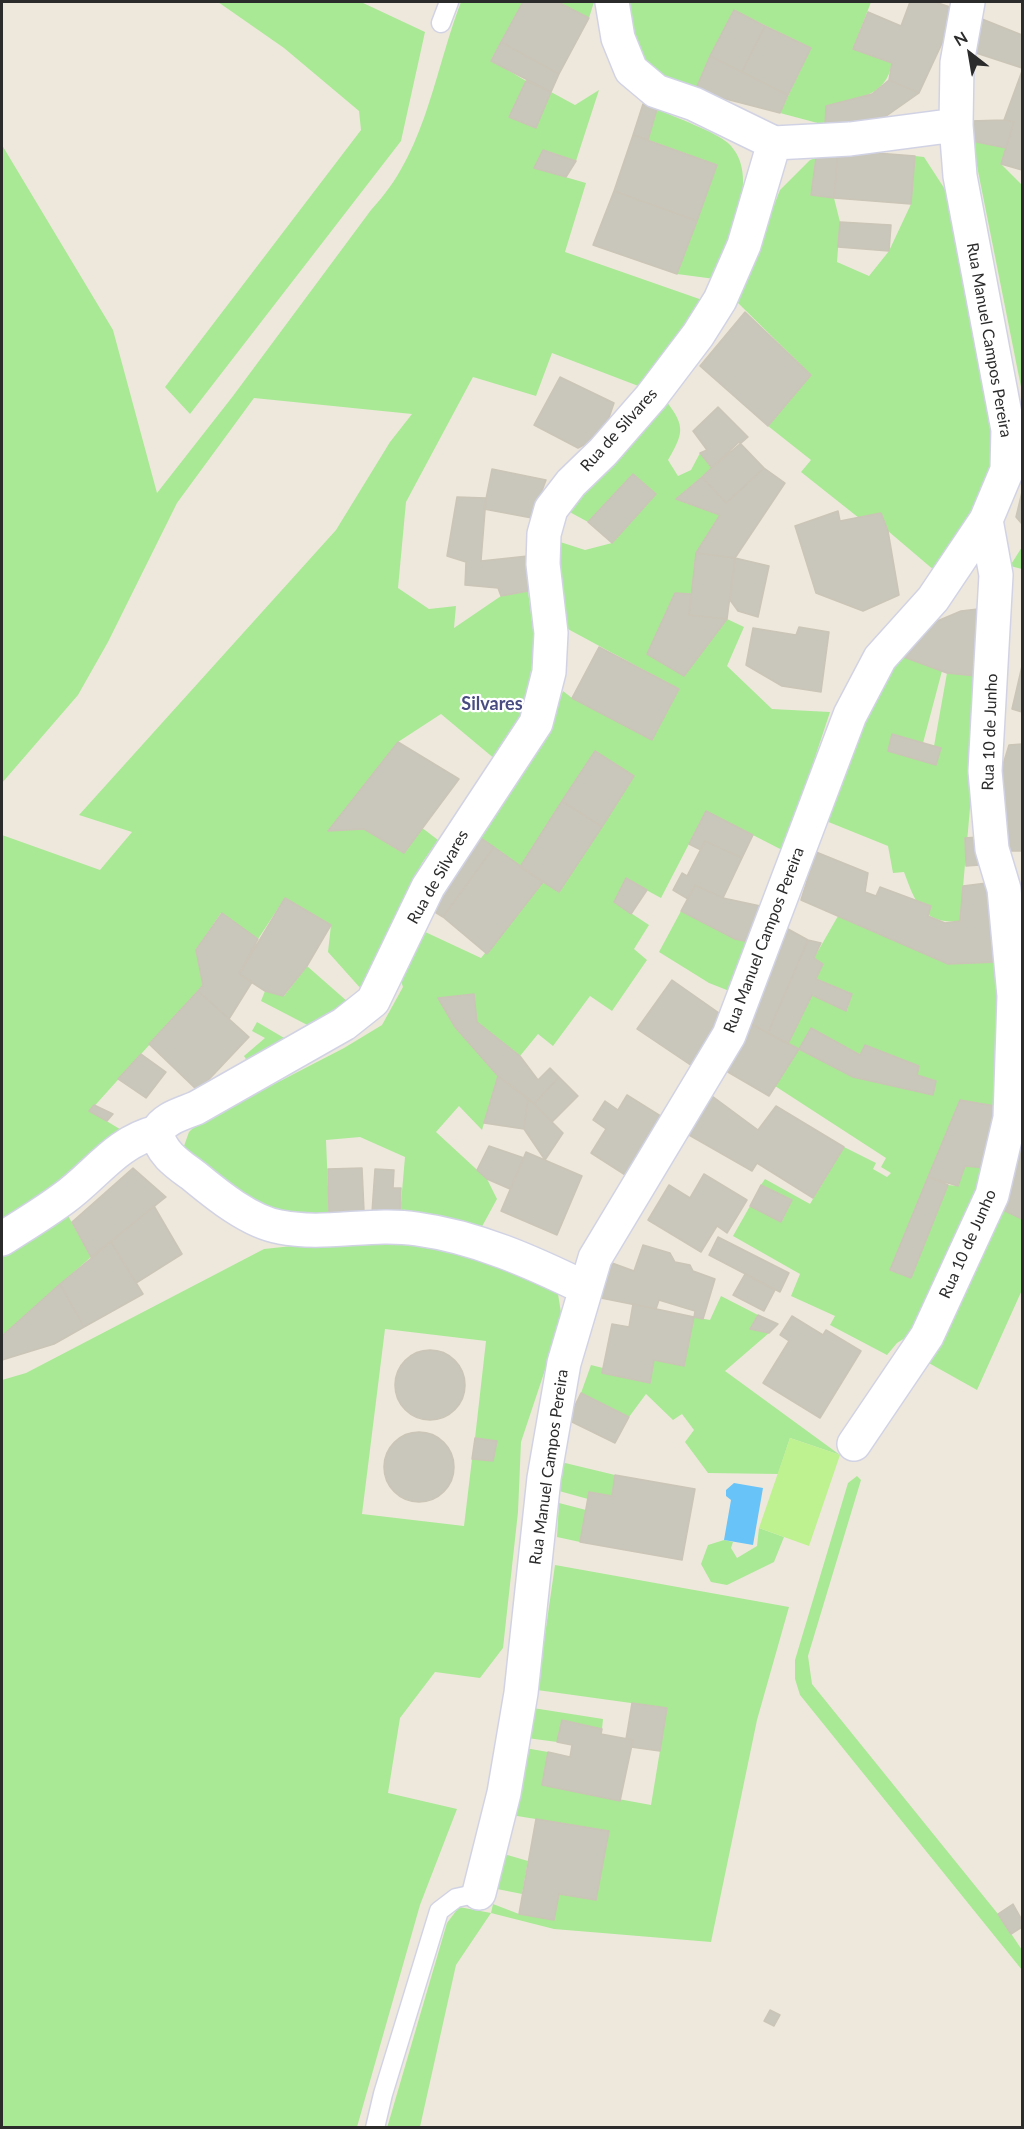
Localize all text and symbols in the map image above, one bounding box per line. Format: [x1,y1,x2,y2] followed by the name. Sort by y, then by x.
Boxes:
[940,24,1000,84] north arrow
[950,27,971,49] text: N
[962,241,1016,439] street label: Rua Manuel Campos Pereira
[577,384,661,476] street label: Rua de Silvares
[978,673,1002,791] street label: Rua 10 de Junho
[461,693,523,715] district label: Silvares
[403,827,473,927] street label: Rua de Silvares
[720,844,808,1036] street label: Rua Manuel Campos Pereira
[935,1187,1001,1301] street label: Rua 10 de Junho
[526,1368,572,1566] street label: Rua Manuel Campos Pereira

